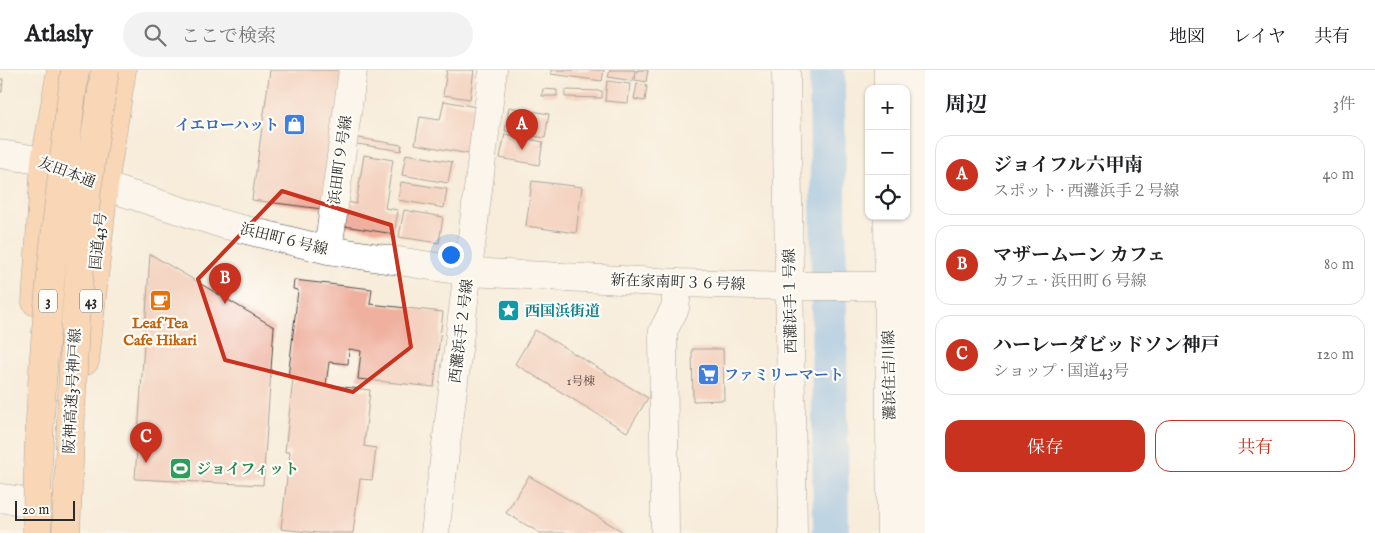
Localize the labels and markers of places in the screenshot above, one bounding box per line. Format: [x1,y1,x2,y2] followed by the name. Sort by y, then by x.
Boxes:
[506,109,538,150] pin: A
[283,113,307,137] shop icon: イエローハット
[175,116,279,135] place label: イエローハット
[209,263,241,304] pin: B
[148,288,172,312] cafe icon: Leaf Tea Cafe Hikari
[497,299,521,323] place icon: 西国浜街道
[525,302,600,321] place label: 西国浜街道
[123,314,197,350] place label: Leaf Tea Cafe Hikari
[696,363,720,387] supermarket icon: ファミリーマート
[724,366,844,385] place label: ファミリーマート
[130,422,162,463] pin: C
[168,457,192,481] sports icon: ジョイフィット
[196,460,299,479] place label: ジョイフィット

